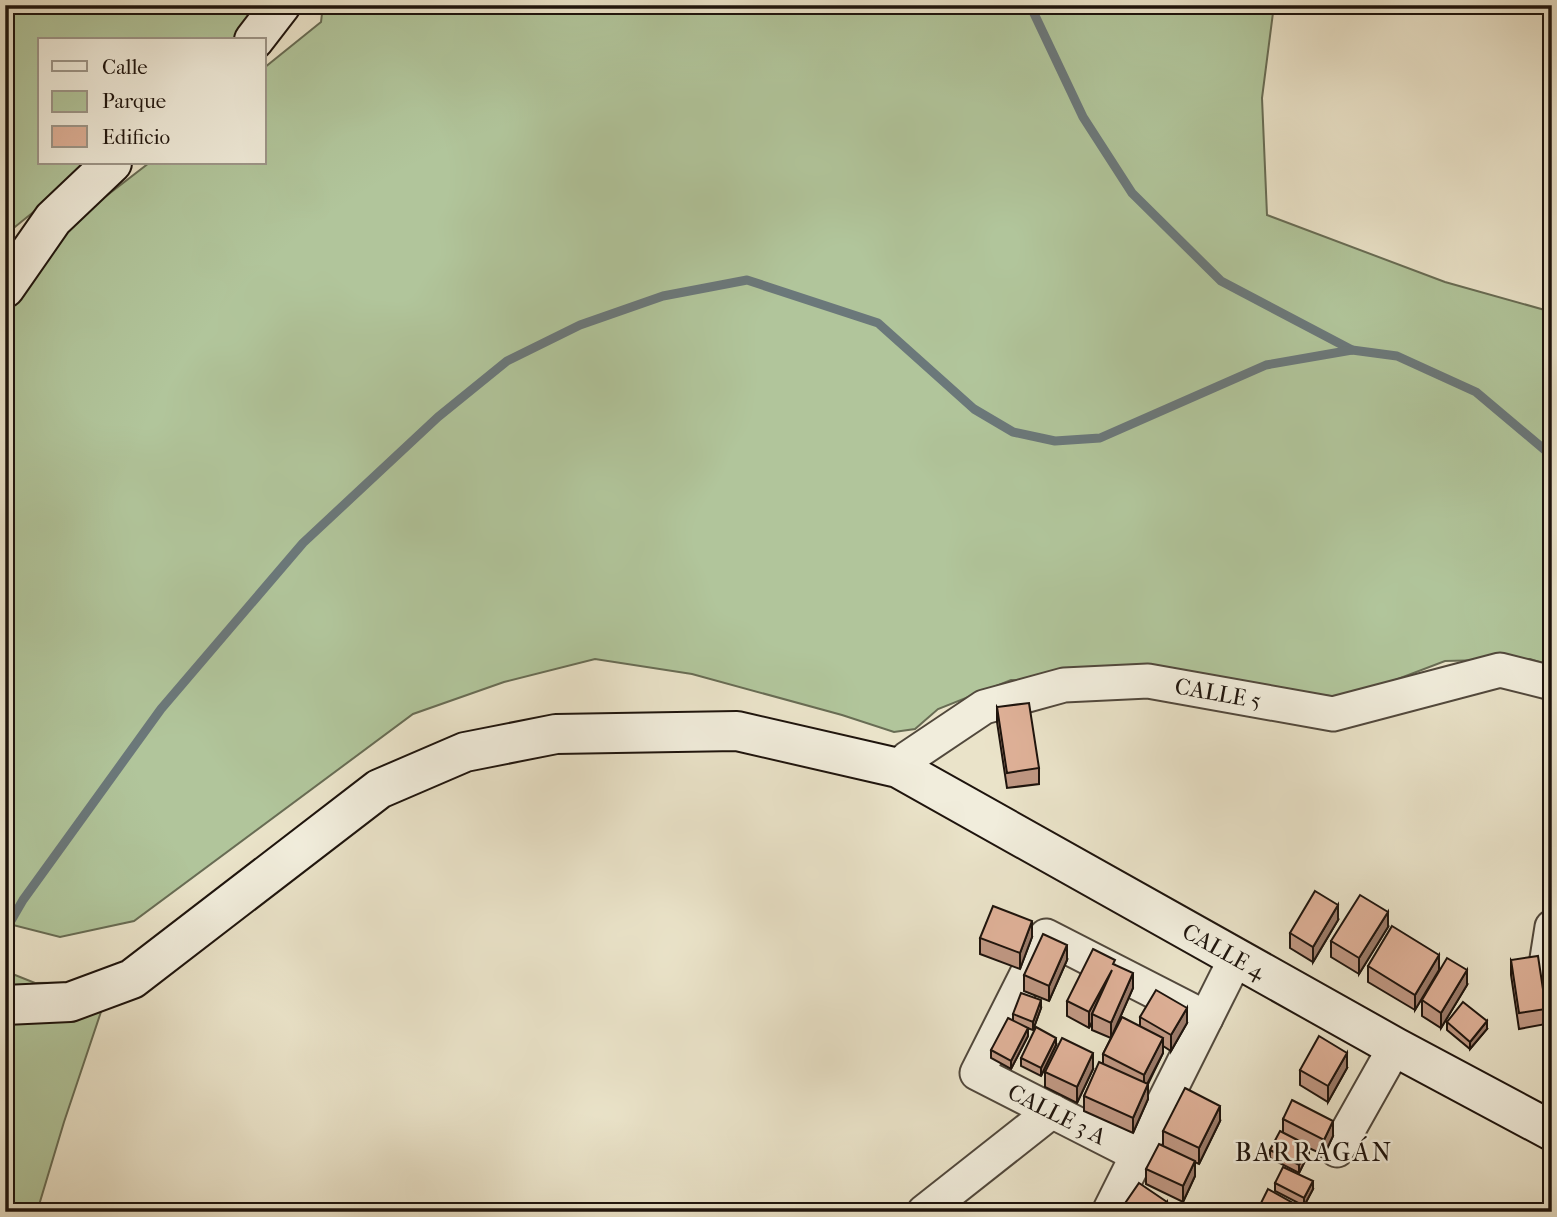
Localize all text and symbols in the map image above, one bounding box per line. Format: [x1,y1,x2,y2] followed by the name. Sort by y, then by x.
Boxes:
[38,38,266,164] legend
[102,55,148,79] text: Calle
[102,89,166,113] text: Parque
[102,125,170,149] text: Edificio
[1173,673,1263,714] street label: CALLE 5
[1178,918,1271,986] street label: CALLE 4
[1003,1078,1111,1151] street label: CALLE 3 A
[1235,1136,1393,1168] district label: BARRAGÁN

